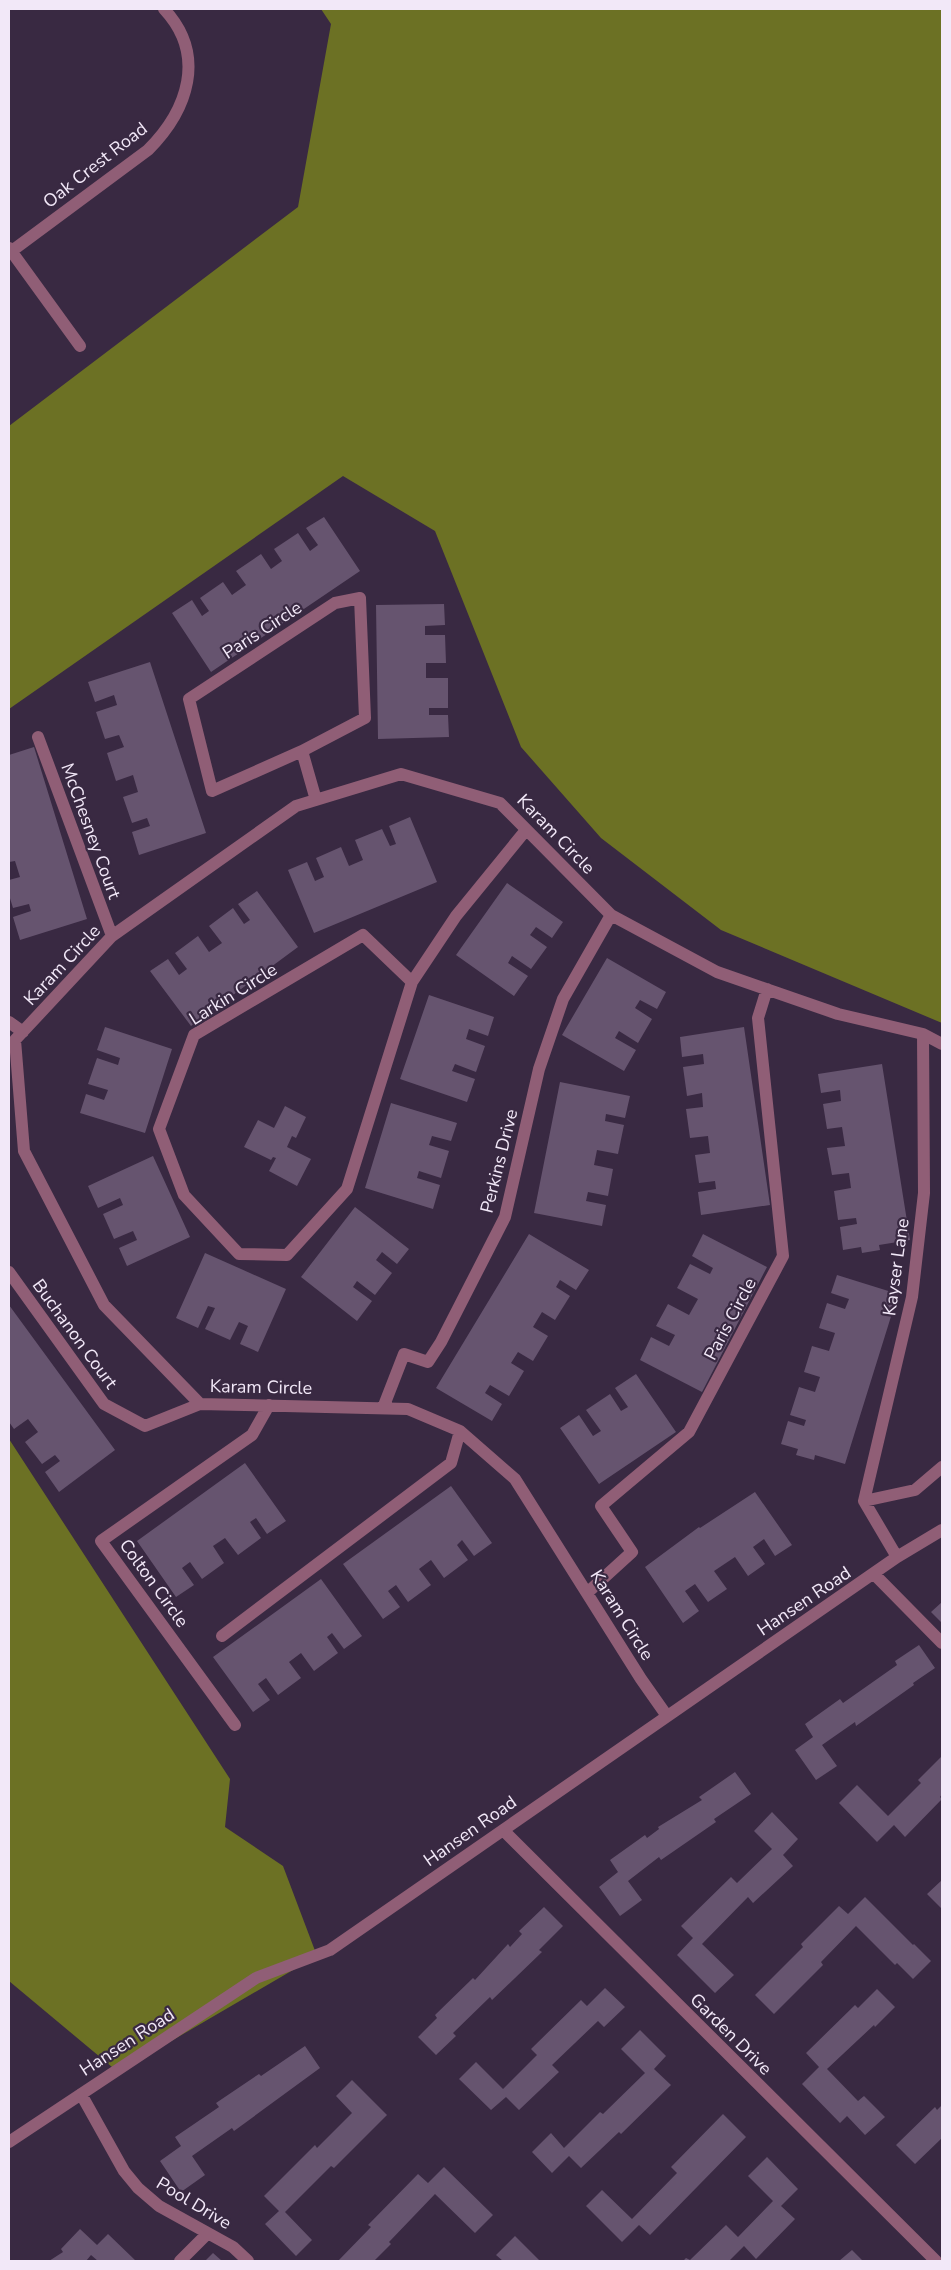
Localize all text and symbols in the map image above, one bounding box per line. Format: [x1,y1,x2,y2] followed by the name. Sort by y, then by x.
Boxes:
[38,117,152,213] street label: Oak Crest Road
[218,595,306,665] street label: Paris Circle
[55,760,127,903] street label: McChesney Court
[512,789,600,879] street label: Karam Circle
[18,919,106,1011] street label: Karam Circle
[184,957,282,1031] street label: Larkin Circle
[474,1106,524,1216] street label: Perkins Drive
[877,1217,915,1317] street label: Kayser Lane
[27,1274,123,1394] street label: Buchanon Court
[698,1274,762,1364] street label: Paris Circle
[210,1374,312,1400] street label: Karam Circle
[114,1534,194,1632] street label: Colton Circle
[752,1561,856,1641] street label: Hansen Road
[585,1565,659,1665] street label: Karam Circle
[419,1790,521,1872] street label: Hansen Road
[685,1988,777,2080] street label: Garden Drive
[75,2002,179,2082] street label: Hansen Road
[152,2171,236,2235] street label: Pool Drive

